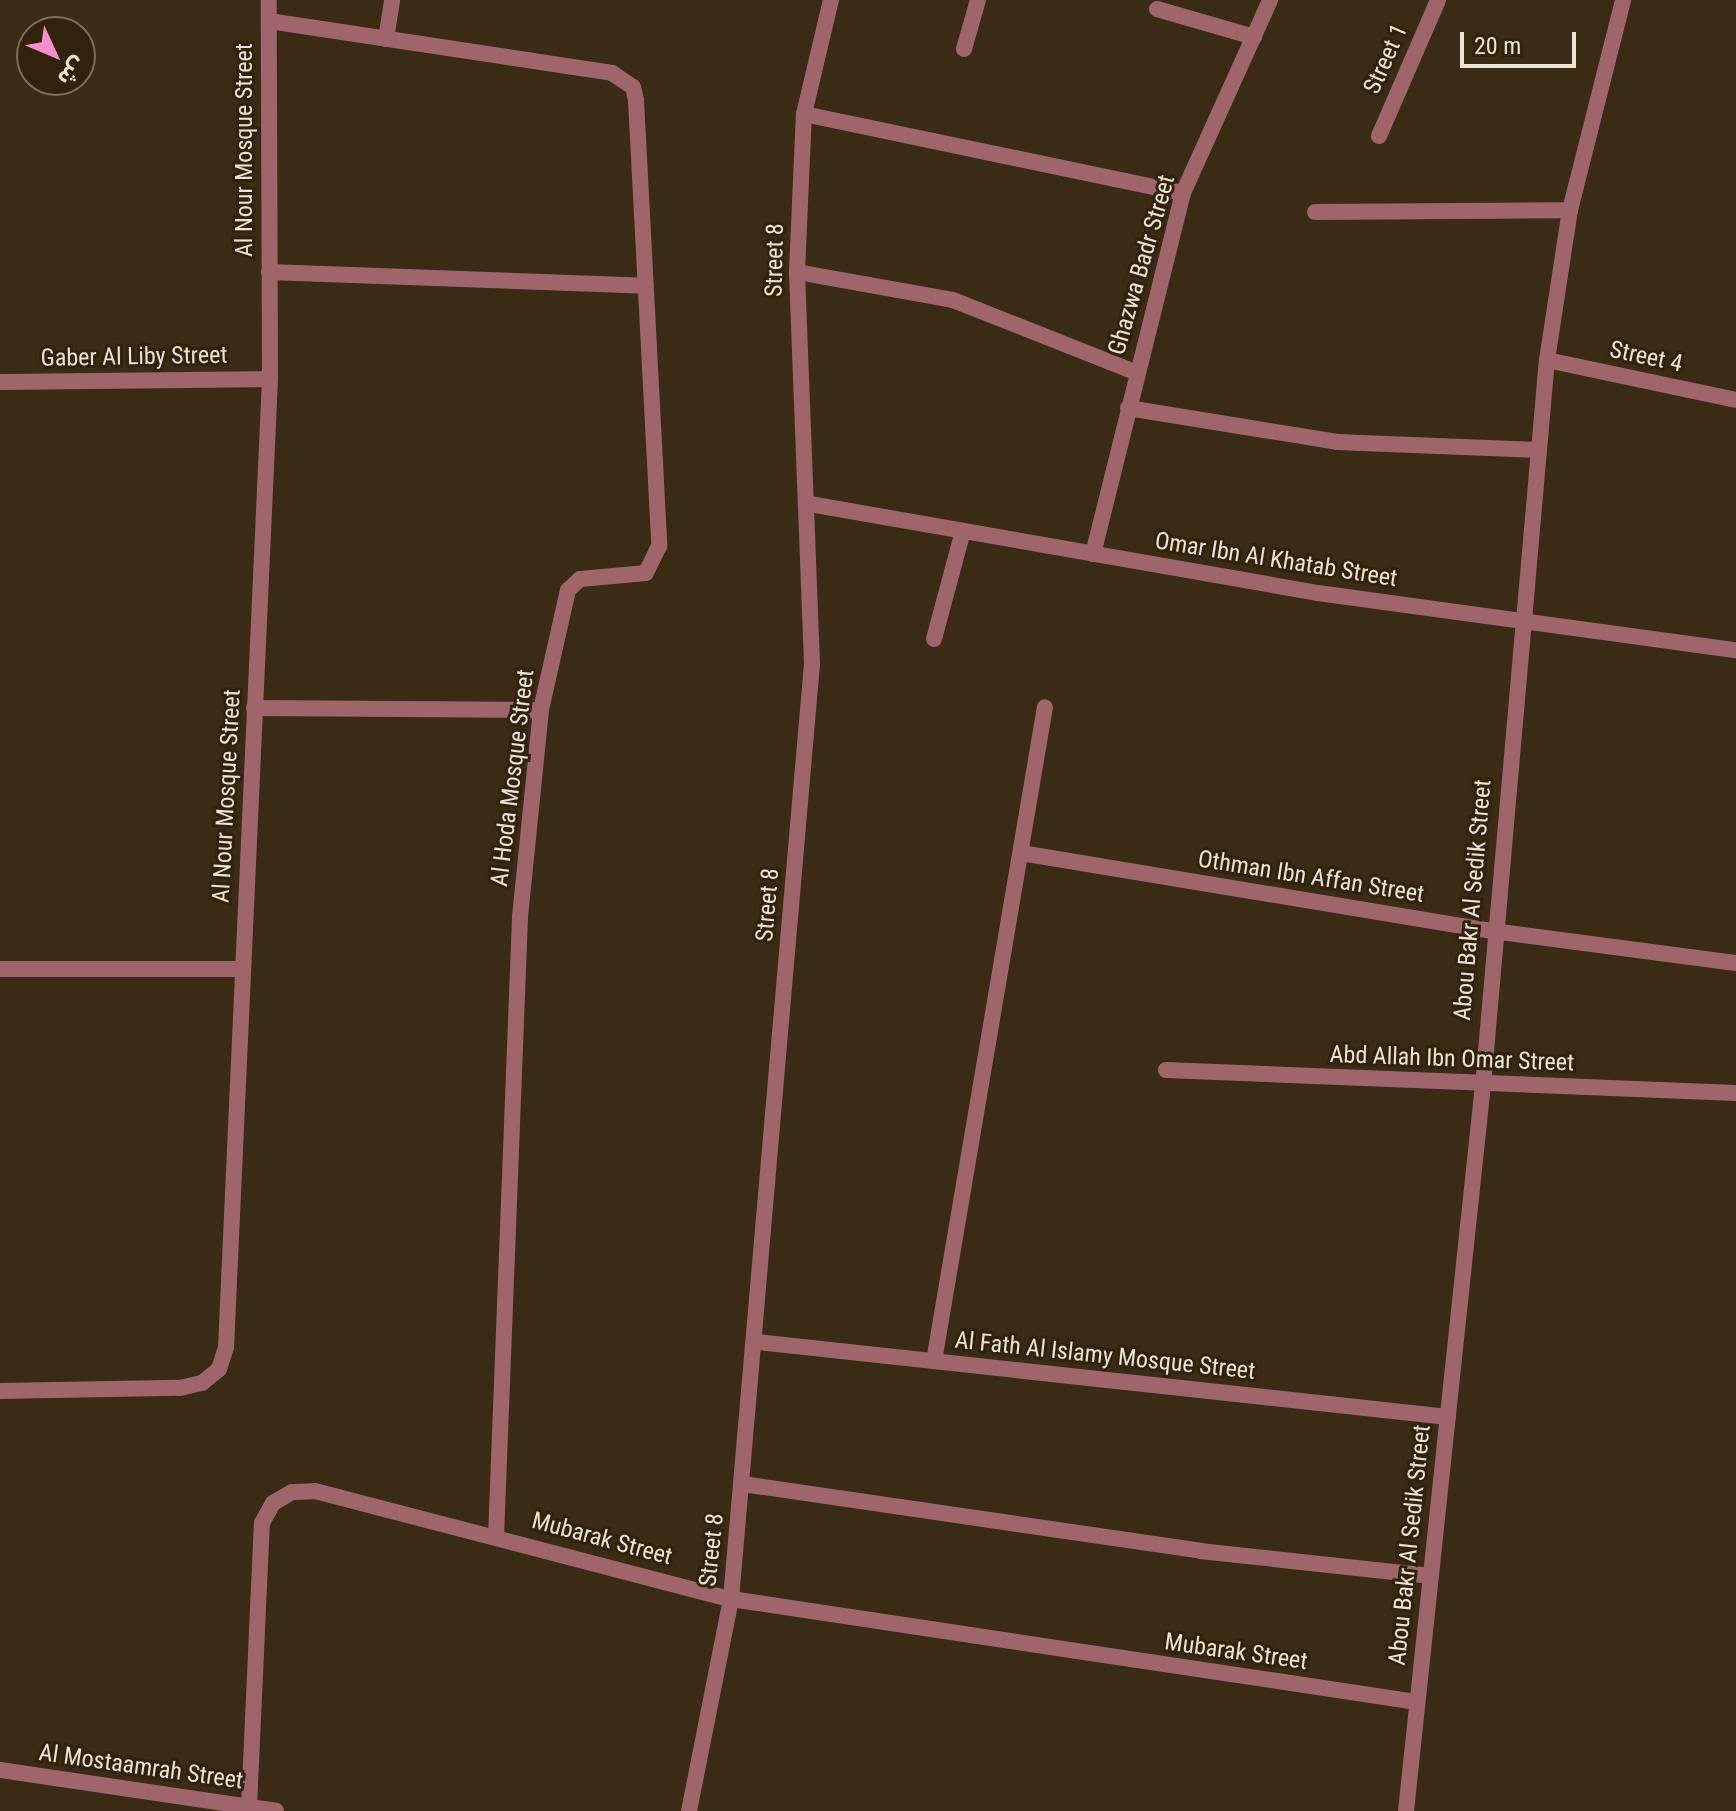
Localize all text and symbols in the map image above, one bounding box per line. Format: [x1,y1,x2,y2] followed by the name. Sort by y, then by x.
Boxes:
[16,16,96,96] north arrow
[1464,16,1580,66] scale bar
[1358,20,1414,98] street label: Street 1
[1474,32,1521,60] text: 20 m
[231,43,259,257] street label: Al Nour Mosque Street
[53,52,92,91] text: ش
[1103,172,1181,358] street label: Ghazwa Badr Street
[760,223,790,297] street label: Street 8
[1607,335,1685,379] street label: Street 4
[40,341,228,373] street label: Gaber Al Liby Street
[1153,527,1399,593] street label: Omar Ibn Al Khatab Street
[485,668,541,888] street label: Al Hoda Mosque Street
[207,688,247,904] street label: Al Nour Mosque Street
[1448,778,1498,1022] street label: Abou Bakr Al Sedik Street
[1196,845,1426,909] street label: Othman Ibn Affan Street
[750,867,786,943] street label: Street 8
[1329,1040,1575,1078] street label: Abd Allah Ibn Omar Street
[953,1326,1257,1386] street label: Al Fath Al Islamy Mosque Street
[1383,1423,1437,1667] street label: Abou Bakr Al Sedik Street
[529,1506,675,1572] street label: Mubarak Street
[694,1512,730,1588] street label: Street 8
[1163,1628,1309,1676] street label: Mubarak Street
[37,1738,245,1796] street label: Al Mostaamrah Street

